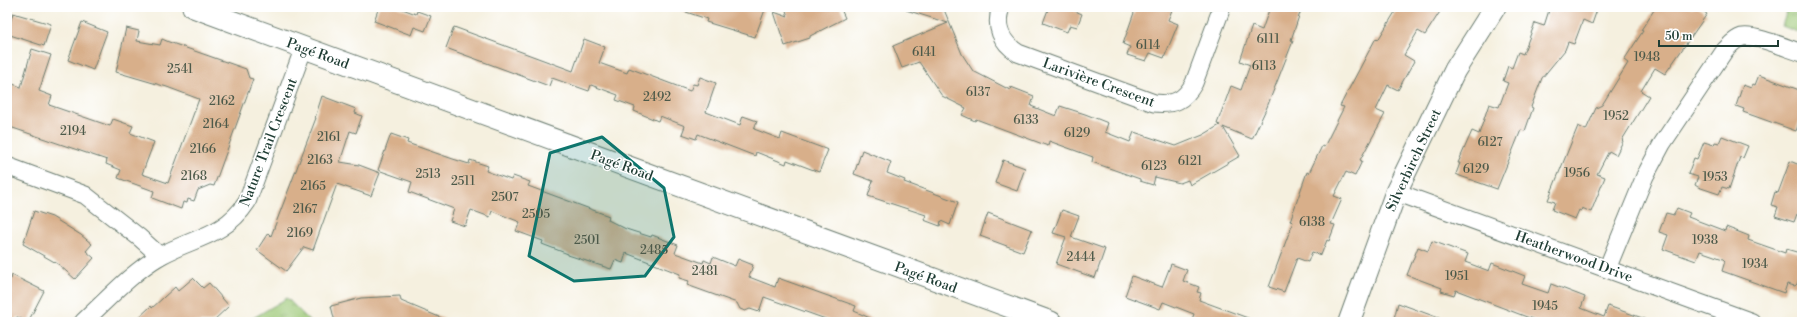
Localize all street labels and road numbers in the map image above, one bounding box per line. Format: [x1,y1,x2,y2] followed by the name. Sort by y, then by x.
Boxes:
[284,34,352,74] street label: Pagé Road
[1040,54,1157,112] street label: Larivière Crescent
[236,75,302,209] street label: Nature Trail Crescent
[1382,106,1446,215] street label: Silverbirch Street
[588,146,656,186] street label: Pagé Road
[1512,227,1635,287] street label: Heatherwood Drive
[892,258,960,298] street label: Pagé Road

